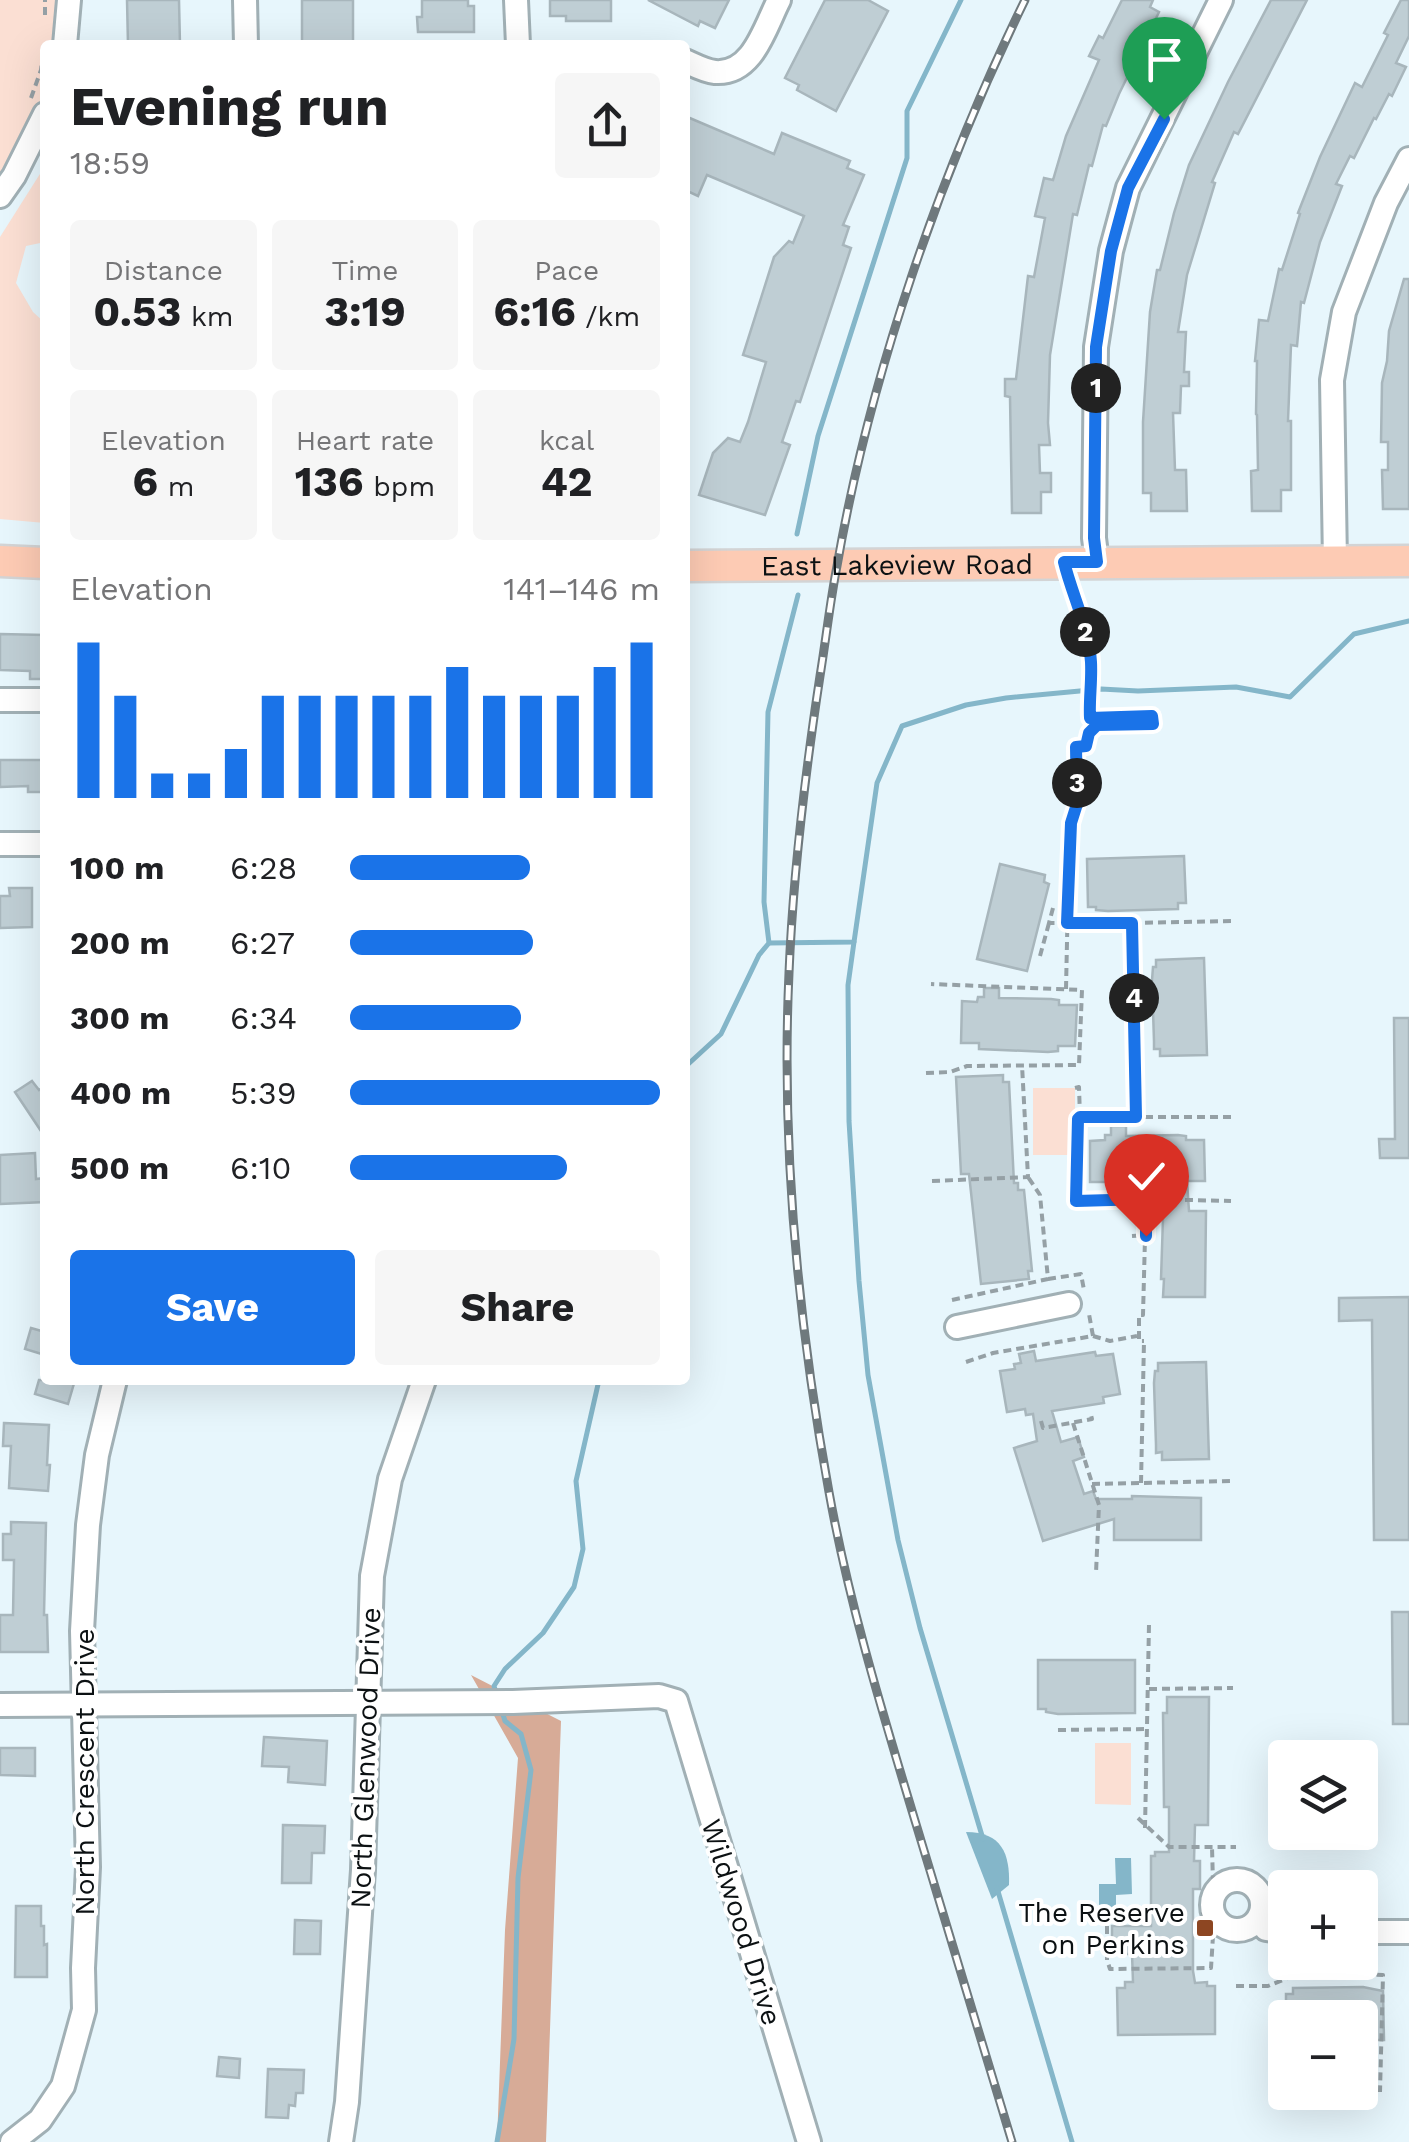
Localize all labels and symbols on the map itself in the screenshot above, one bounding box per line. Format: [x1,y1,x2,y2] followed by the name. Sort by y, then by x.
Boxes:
[1122,17,1207,120] pin
[1071,363,1121,413] pin: 1
[761,548,1033,582] street label: East Lakeview Road
[1060,607,1110,657] pin: 2
[1052,758,1102,808] pin: 3
[1109,973,1159,1023] pin: 4
[1104,1134,1189,1237] pin
[344,1607,387,1909] street label: North Glenwood Drive
[68,1628,101,1916] street label: North Crescent Drive
[694,1815,789,2029] street label: Wildwood Drive
[1018,1896,1185,1961] place label: The Reserve on Perkins
[1194,1917,1216,1939] marker: The Reserve on Perkins

